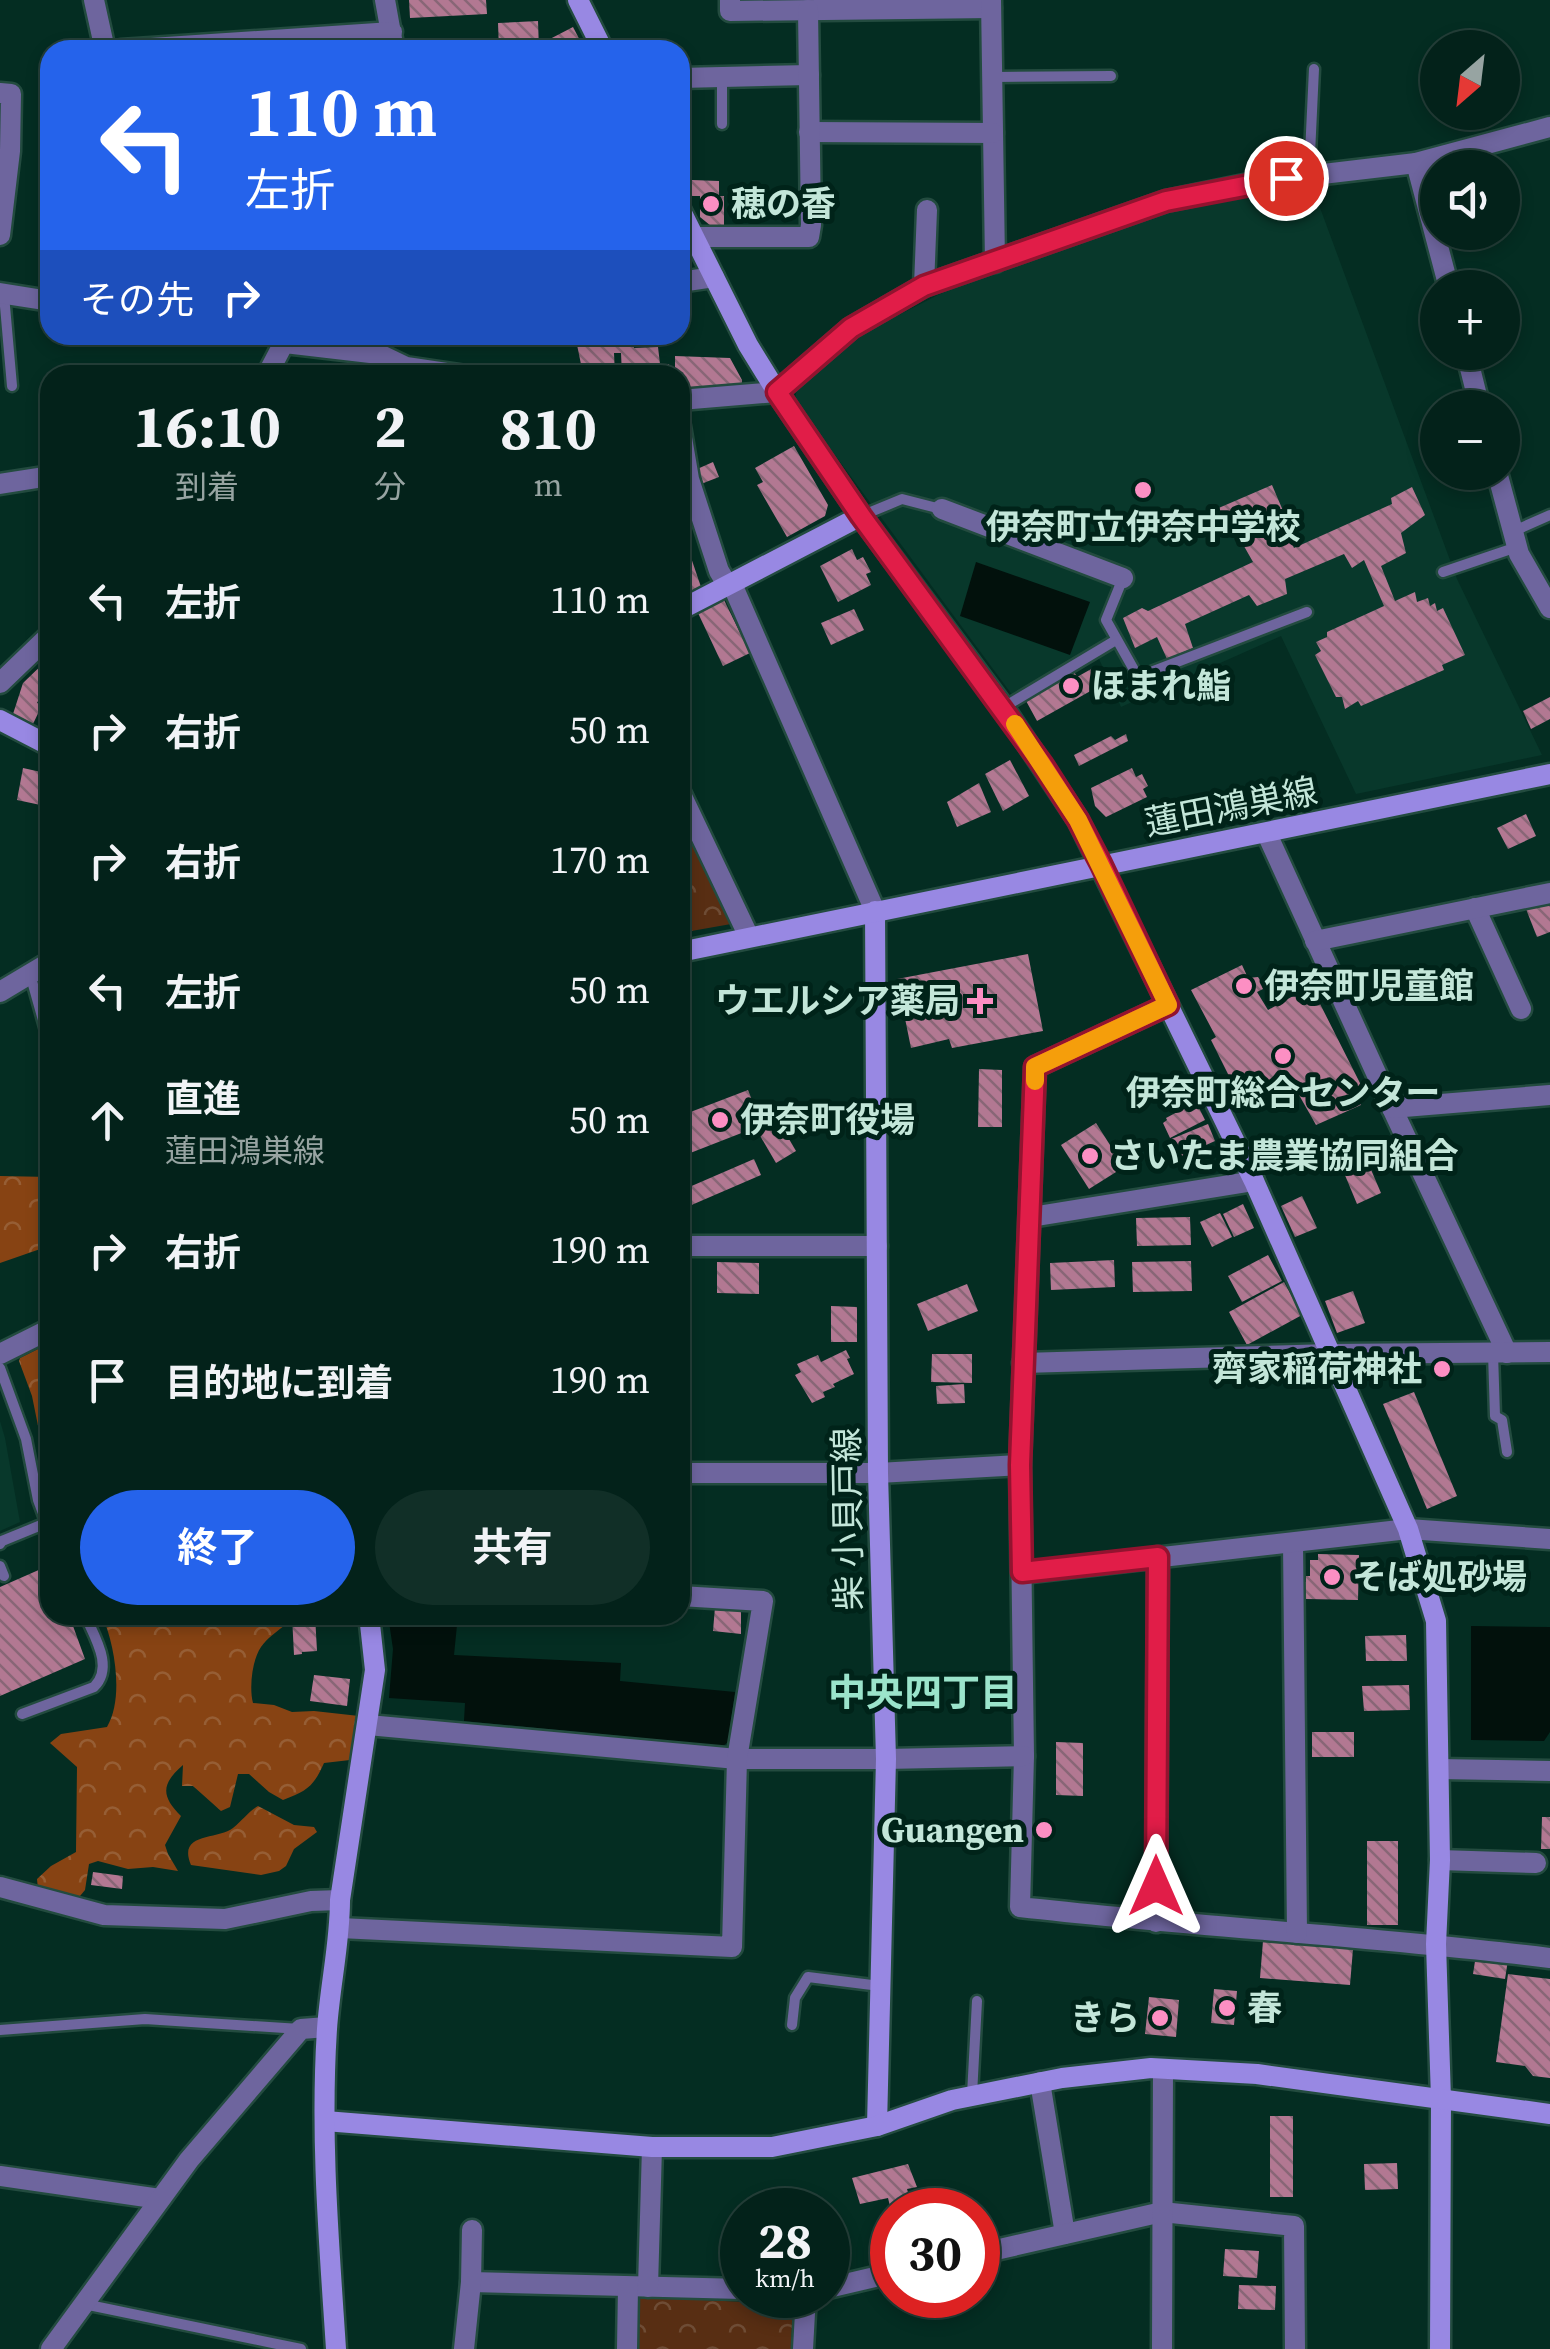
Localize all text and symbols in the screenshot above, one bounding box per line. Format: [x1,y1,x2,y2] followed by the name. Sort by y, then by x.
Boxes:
[1420,30,1520,130] north arrow
[1420,30,1520,490] map controls
[245,63,437,159] text: 110 m
[80,80,210,210] icon: left
[1244,136,1329,221] pin
[1420,150,1520,250] button: sound
[1259,151,1314,206] icon: arrive
[245,159,335,221] text: 左折
[731,180,836,228] place label: 穂の香
[700,193,722,215] marker: 穂の香
[214,270,269,325] icon: right
[1420,270,1520,370] button: +
[80,274,194,326] text: その先
[133,385,281,467] text: 16:10
[374,385,407,467] text: 2
[499,387,597,469] text: 810
[1420,390,1520,490] button: −
[534,463,563,507] text: m
[175,465,239,509] text: 到着
[374,465,406,509] text: 分
[1132,479,1154,501] marker: 伊奈町立伊奈中学校
[985,503,1301,551] place label: 伊奈町立伊奈中学校
[80,573,135,628] icon: left
[550,574,650,626] text: 110 m
[165,577,241,629] text: 左折
[1091,662,1231,710] place label: ほまれ鮨
[1060,675,1082,697] marker: ほまれ鮨
[80,703,135,758] icon: right
[569,704,650,756] text: 50 m
[165,707,241,759] text: 右折
[1141,767,1321,847] street label: 蓮田鴻巣線
[80,833,135,888] icon: right
[550,834,650,886] text: 170 m
[165,837,241,889] text: 右折
[1264,962,1474,1010] place label: 伊奈町児童館
[80,963,135,1018] icon: left
[569,964,650,1016] text: 50 m
[165,967,241,1019] text: 左折
[1233,975,1255,997] marker: 伊奈町児童館
[715,977,960,1025] place label: ウエルシア薬局
[969,990,991,1012] marker: ウエルシア薬局
[1272,1045,1294,1067] marker: 伊奈町総合センター
[1125,1069,1441,1117] place label: 伊奈町総合センター
[165,1073,241,1125] text: 直進
[80,1093,135,1148] icon: ahead
[569,1094,650,1146] text: 50 m
[740,1096,915,1144] place label: 伊奈町役場
[709,1109,731,1131] marker: 伊奈町役場
[165,1129,325,1173] text: 蓮田鴻巣線
[1110,1132,1459,1180] place label: さいたま農業協同組合
[1079,1145,1101,1167] marker: さいたま農業協同組合
[80,1223,135,1278] icon: right
[550,1224,650,1276] text: 190 m
[165,1227,241,1279] text: 右折
[1212,1345,1422,1393] place label: 齊家稲荷神社
[80,1353,135,1408] icon: arrive
[550,1354,650,1406] text: 190 m
[165,1357,393,1409] text: 目的地に到着
[1431,1358,1453,1380] marker: 齊家稲荷神社
[822,1427,874,1611] street label: 柴 小貝戸線
[80,1490,355,1605] button: 終了
[375,1490,650,1605] button: 共有
[1352,1553,1527,1601] place label: そば処砂場
[1321,1566,1343,1588] marker: そば処砂場
[828,1667,1018,1719] district label: 中央四丁目
[881,1806,1024,1854] place label: Guangen
[1033,1819,1055,1841] marker: Guangen
[1104,1834,1208,1938] position arrow
[1247,1984,1282,2032] place label: 春
[1070,1994,1140,2042] place label: きら
[1216,1997,1238,2019] marker: 春
[1149,2007,1171,2029] marker: きら
[870,2188,1000,2318] speed limit sign: 30
[758,2206,812,2275] text: 28
[755,2261,815,2295] text: km/h

